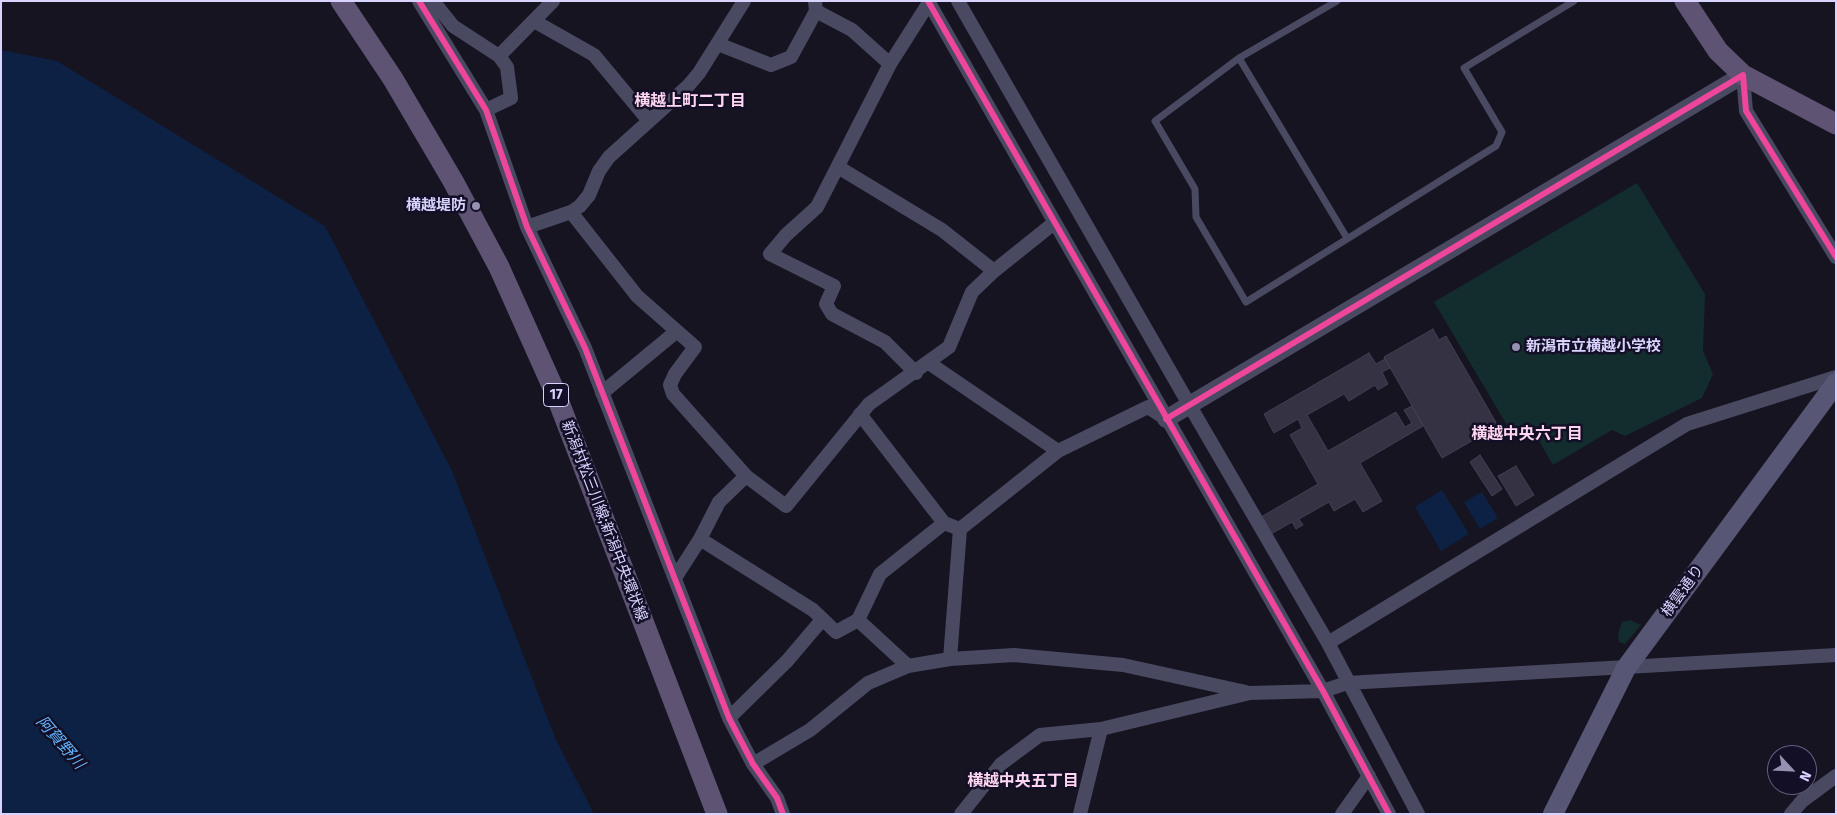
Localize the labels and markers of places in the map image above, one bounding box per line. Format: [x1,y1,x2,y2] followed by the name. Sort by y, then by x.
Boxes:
[406,197,466,215] place label: 横越堤防
[470,200,482,212] marker: 横越堤防
[1526,338,1661,356] place label: 新潟市立横越小学校
[1510,341,1522,353] marker: 新潟市立横越小学校

